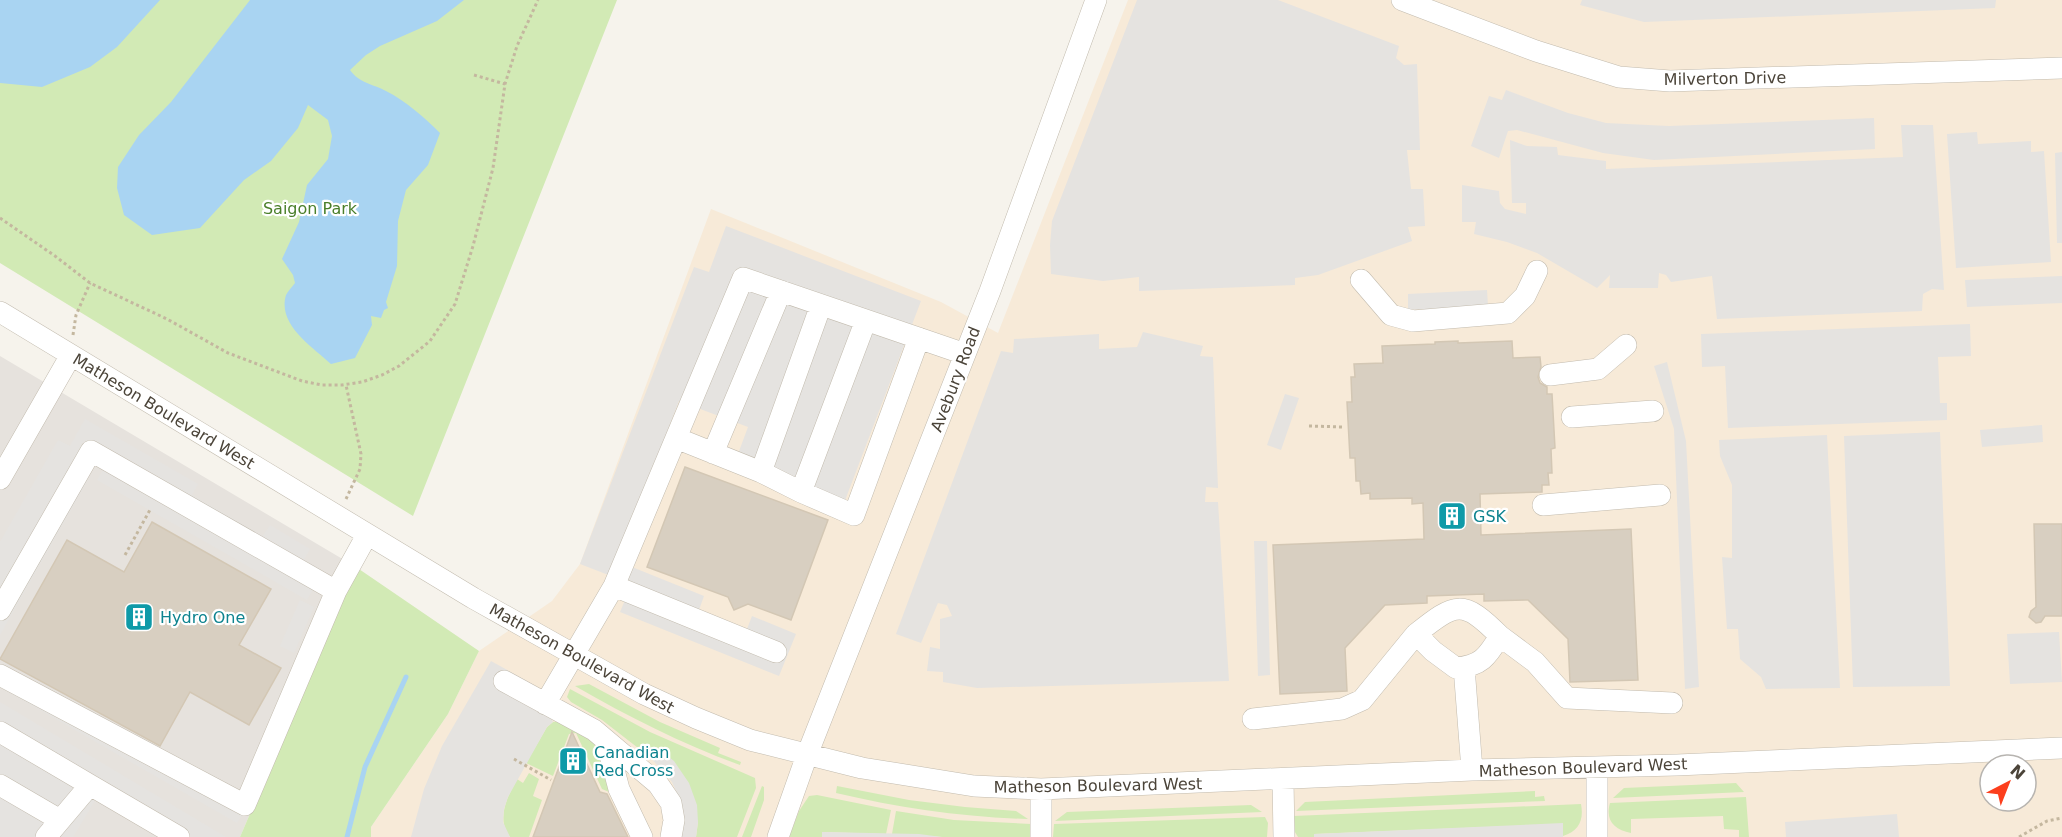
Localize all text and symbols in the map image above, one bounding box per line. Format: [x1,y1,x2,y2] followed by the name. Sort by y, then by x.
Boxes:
[1664,68,1786,89] street label: Milverton Drive
[263,199,358,218] park label: Saigon Park
[927,324,984,434] street label: Avebury Road
[69,350,258,473] street label: Matheson Boulevard West
[1436,500,1468,532] building icon: GSK
[1473,507,1507,526] place label: GSK
[486,600,678,717] street label: Matheson Boulevard West
[123,601,155,633] building icon: Hydro One
[160,608,245,627] place label: Hydro One
[594,743,673,780] place label: Canadian Red Cross
[557,745,589,777] building icon: Canadian Red Cross
[1978,753,2038,813] north arrow
[1478,754,1688,781] street label: Matheson Boulevard West
[2006,761,2029,784] text: N
[994,774,1202,797] street label: Matheson Boulevard West

